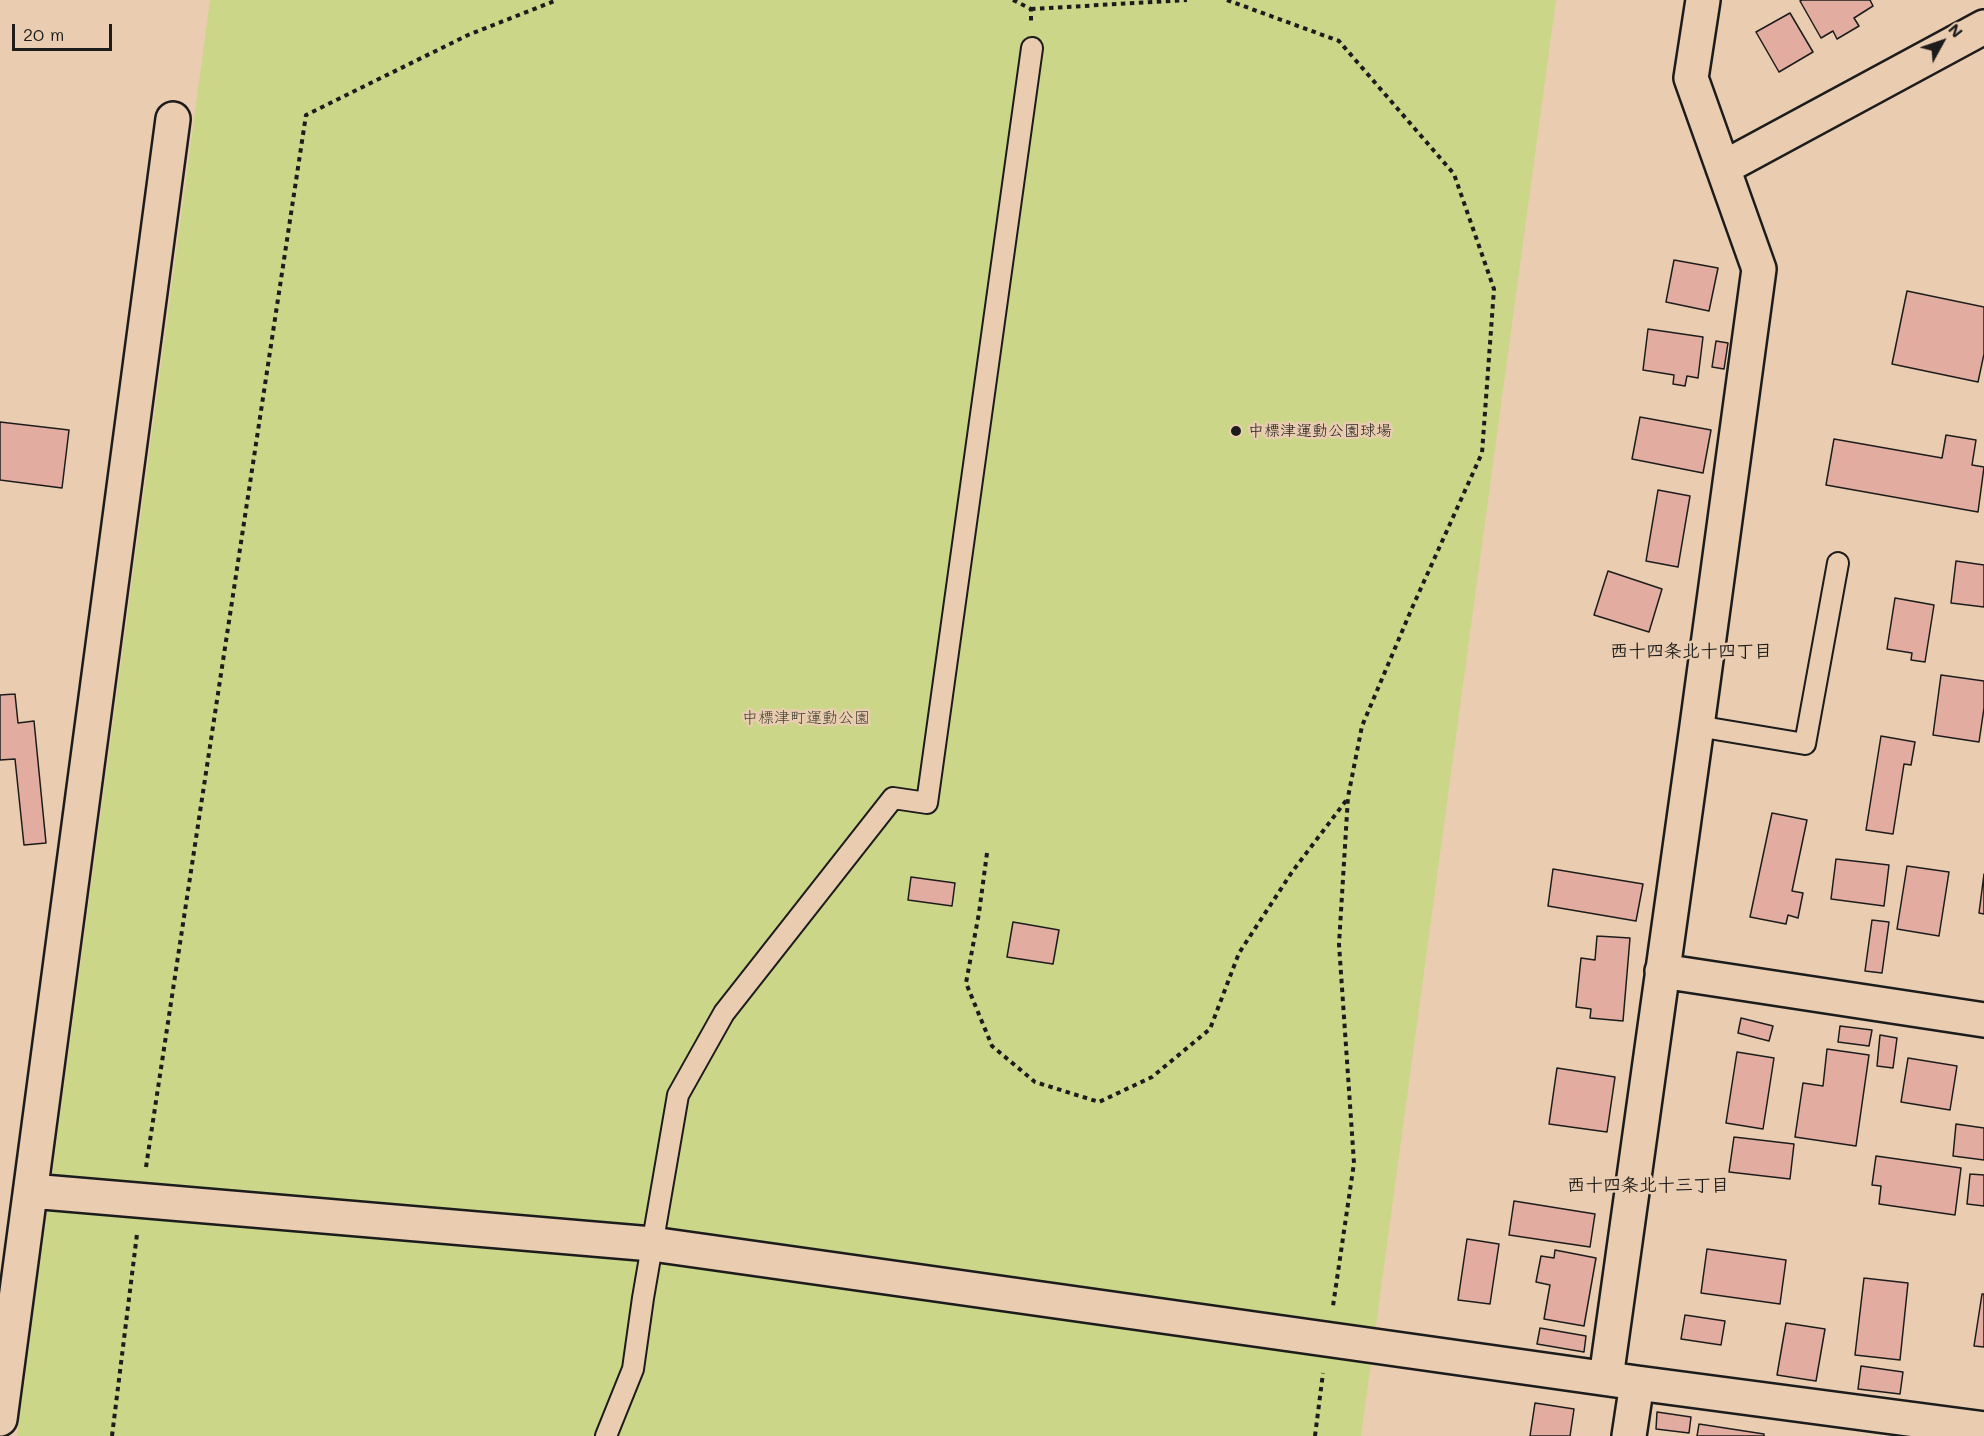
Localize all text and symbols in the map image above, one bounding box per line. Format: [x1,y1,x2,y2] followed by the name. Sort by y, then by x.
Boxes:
[15,12,116,50] scale bar
[1912,12,1972,72] north arrow
[1944,19,1968,42] text: N
[23,22,64,46] text: 20 m
[1248,421,1392,441] place label: 中標津運動公園球場
[1229,424,1243,438] marker: 中標津運動公園球場
[1610,640,1772,662] district label: 西十四条北十四丁目
[742,708,870,728] park label: 中標津町運動公園
[1567,1174,1729,1196] district label: 西十四条北十三丁目

